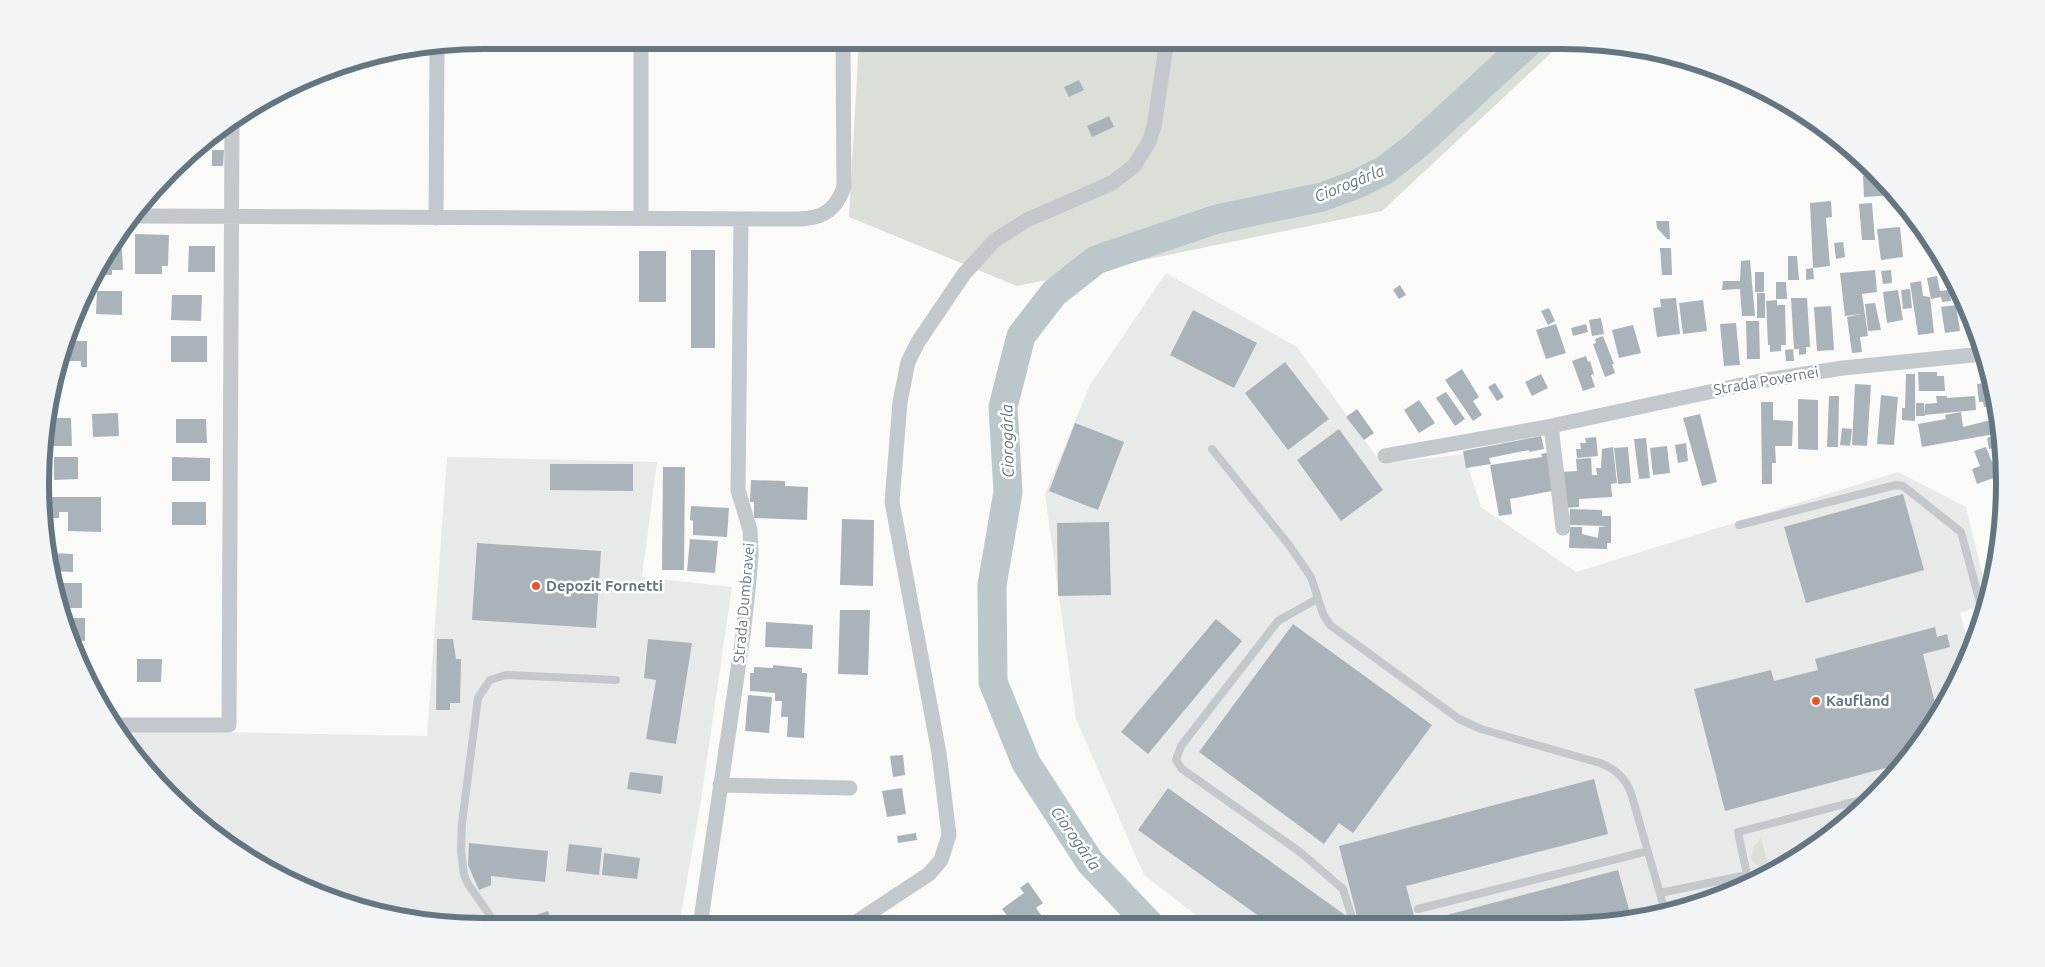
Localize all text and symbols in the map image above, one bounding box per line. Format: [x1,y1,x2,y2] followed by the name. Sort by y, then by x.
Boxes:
[1311,161,1387,205] water label: Ciorogârla
[1712,363,1820,398] street label: Strada Povernei
[997,404,1017,478] water label: Ciorogârla
[730,542,757,664] street label: Strada Dumbravei
[546,577,663,594] place label: Depozit Fornetti
[530,580,542,592] marker: Depozit Fornetti
[1826,692,1890,709] place label: Kaufland
[1810,695,1822,707] marker: Kaufland
[1047,803,1105,874] water label: Ciorogârla

